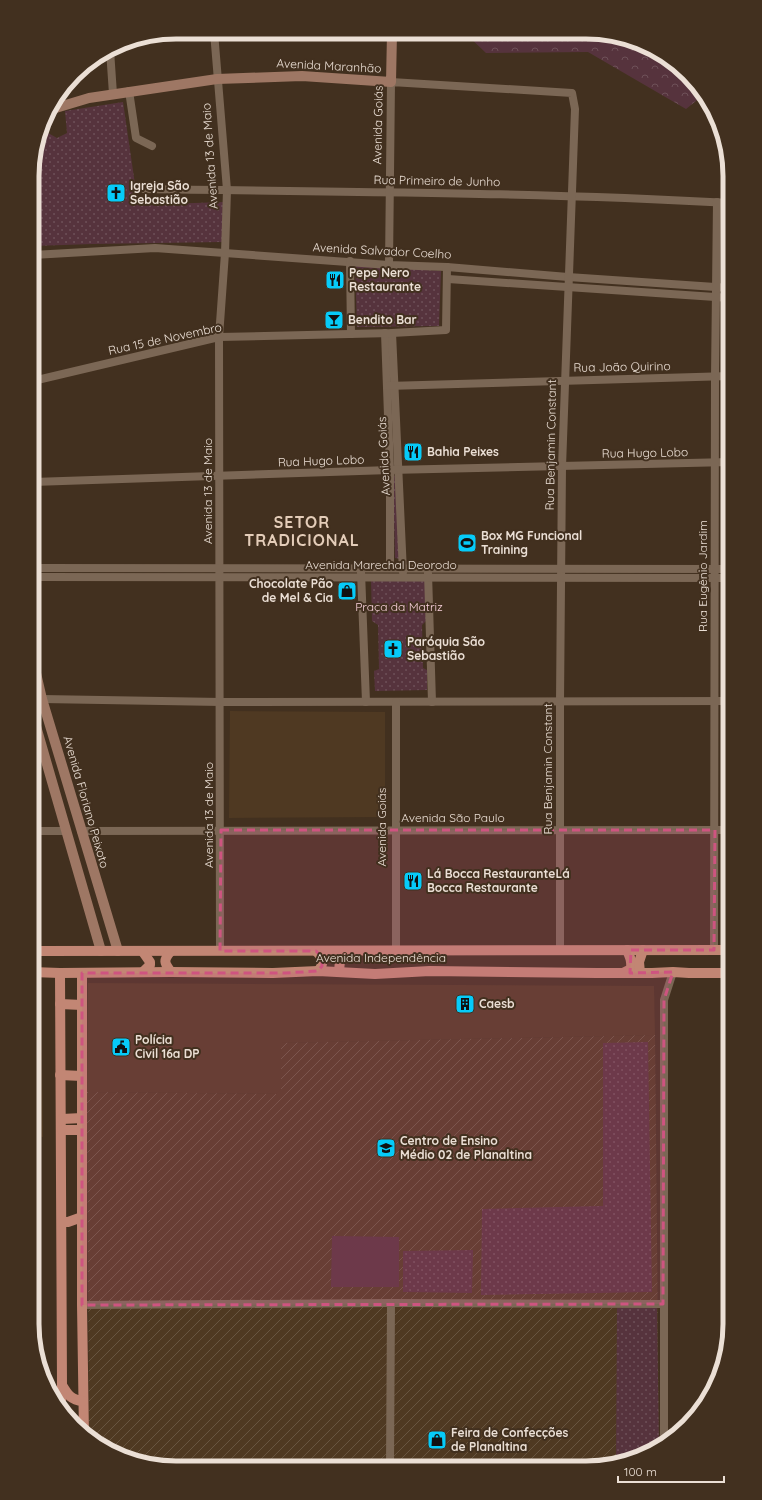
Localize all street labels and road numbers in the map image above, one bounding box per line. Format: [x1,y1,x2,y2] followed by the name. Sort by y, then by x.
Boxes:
[276,55,382,76] street label: Avenida Maranhão
[369,85,386,165] street label: Avenida Goiás
[198,103,221,210] street label: Avenida 13 de Maio
[373,172,501,189] street label: Rua Primeiro de Junho
[312,239,452,262] street label: Avenida Salvador Coelho
[107,319,223,358] street label: Rua 15 de Novembro
[573,358,671,375] street label: Rua João Quirino
[542,379,559,511] street label: Rua Benjamin Constant
[374,416,393,496] street label: Avenida Goiás
[200,438,215,544] street label: Avenida 13 de Maio
[602,444,688,461] street label: Rua Hugo Lobo
[277,451,365,470] street label: Rua Hugo Lobo
[695,520,710,632] street label: Rua Eugênio Jardim
[305,557,457,572] street label: Avenida Marechal Deorodo
[540,703,555,835] street label: Rua Benjamin Constant
[60,734,113,870] street label: Avenida Floriano Peixoto
[201,762,216,868] street label: Avenida 13 de Maio
[374,787,389,866] street label: Avenida Goiás
[401,810,505,825] street label: Avenida São Paulo
[316,950,446,965] street label: Avenida Independência

